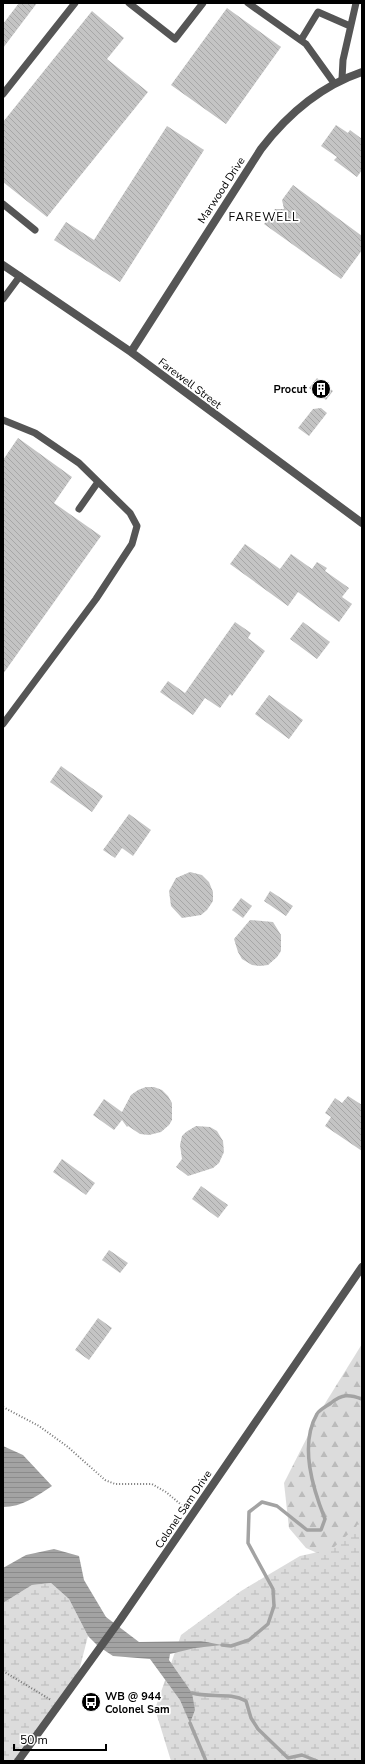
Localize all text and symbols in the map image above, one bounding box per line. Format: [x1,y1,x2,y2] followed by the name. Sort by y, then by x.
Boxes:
[194,154,249,226] street label: Marwood Drive
[229,209,299,225] district label: FAREWELL
[155,355,225,412] street label: Farewell Street
[310,378,332,400] building icon: Procut
[274,382,308,397] place label: Procut
[152,1467,215,1551] street label: Colonel Sam Drive
[105,1689,170,1717] place label: WB @ 944 Colonel Sam
[80,1691,102,1713] bus stop icon: WB @ 944 Colonel Sam
[14,1726,106,1752] scale bar
[20,1732,48,1748] text: 50 m

